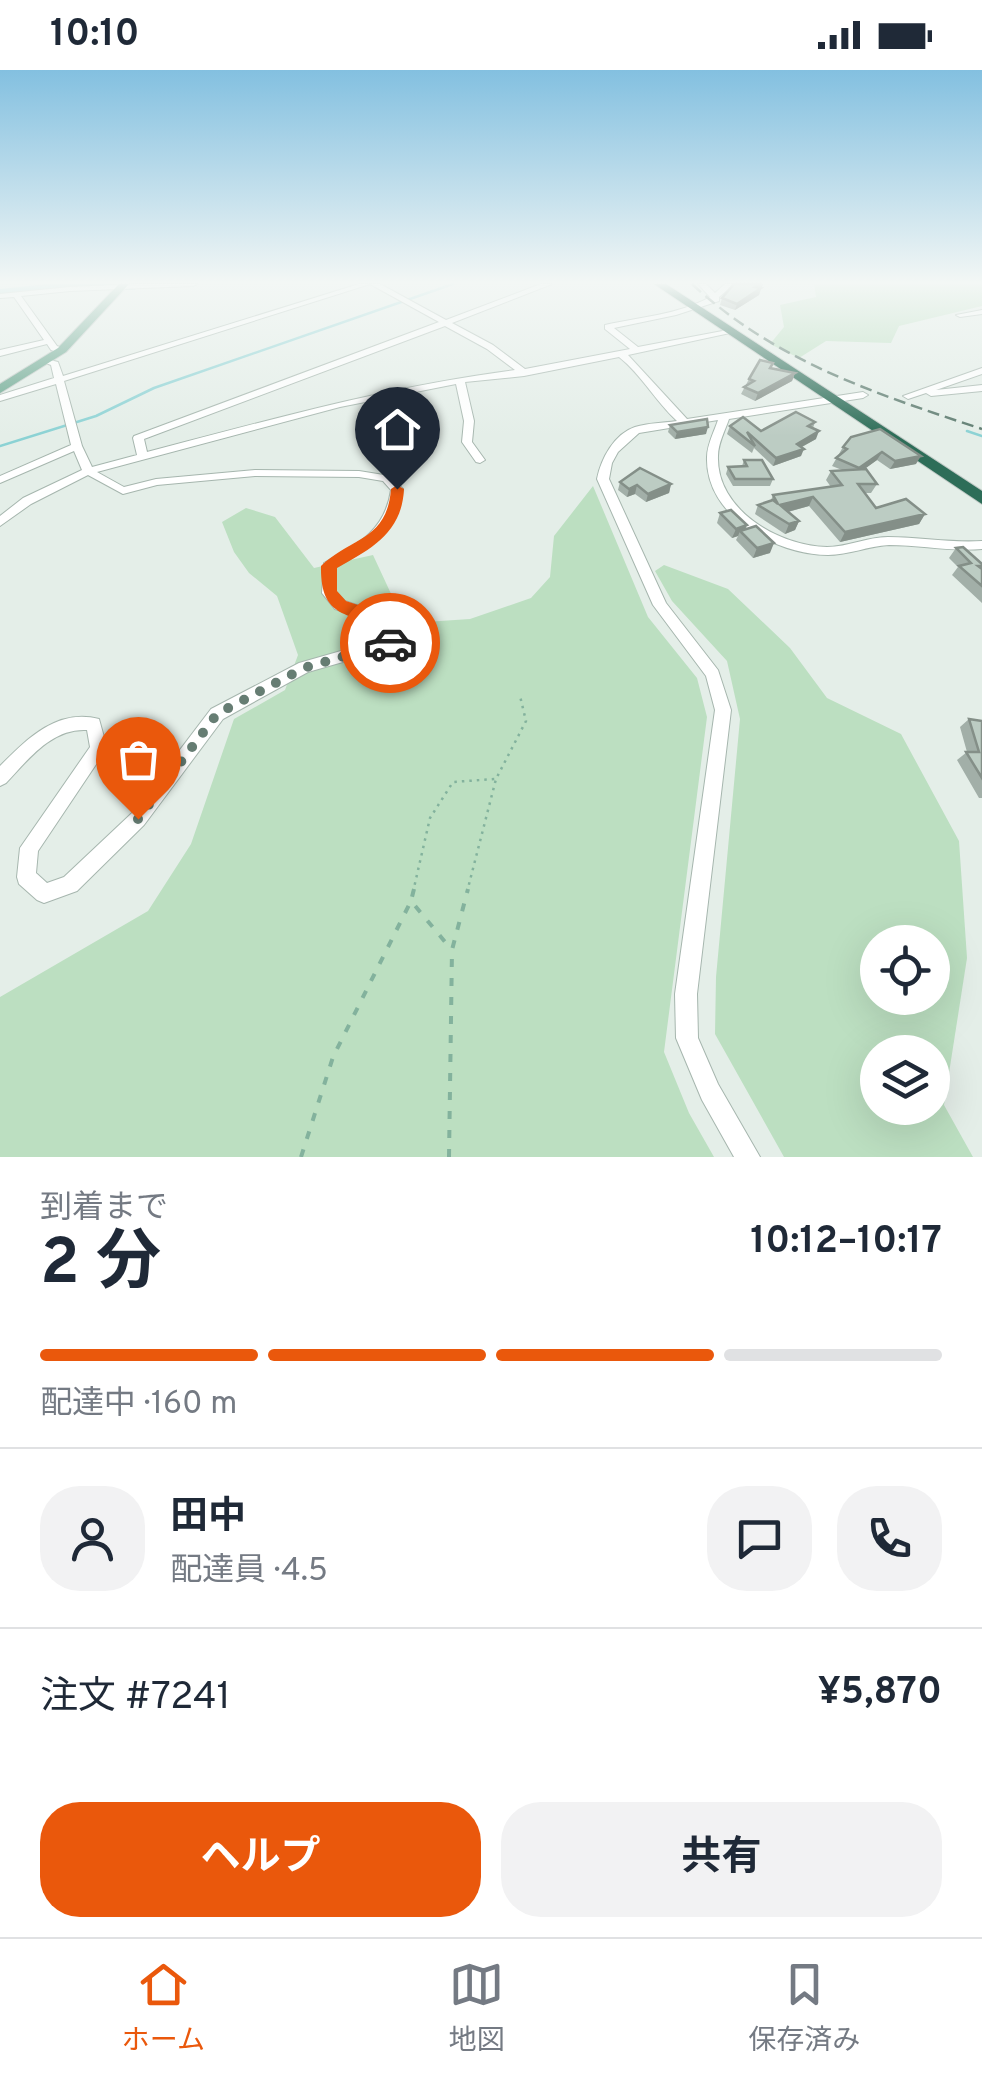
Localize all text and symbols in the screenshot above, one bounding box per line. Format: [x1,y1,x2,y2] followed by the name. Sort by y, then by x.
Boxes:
[50,11,140,60] text: 10:10
[355,387,440,490] pin
[370,402,425,457] icon: home
[340,593,440,693] courier
[363,616,418,671] icon: car
[96,717,181,820] pin
[111,732,166,787] icon: bag
[860,925,950,1125] map controls
[860,925,950,1015] button: locate
[860,1035,950,1125] button: layers
[40,1189,168,1229] text: 到着まで
[750,1218,942,1267] text: 10:12–10:17
[40,1225,161,1307] text: 2 分
[40,1385,237,1425] text: 配達中 · 160 m
[40,1486,145,1591] button: person
[707,1486,812,1591] button: chat
[837,1486,942,1591] button: phone
[170,1494,246,1543] text: 田中
[170,1552,328,1592] text: 配達員 · 4.5
[818,1669,942,1718] text: ¥5,870
[40,1674,231,1723] text: 注文 #7241
[40,1802,481,1917] button: ヘルプ
[501,1802,942,1917] button: 共有
[122,1957,205,2060] tab: ホーム
[449,1957,505,2060] tab: 地図
[748,1957,860,2060] tab: 保存済み

